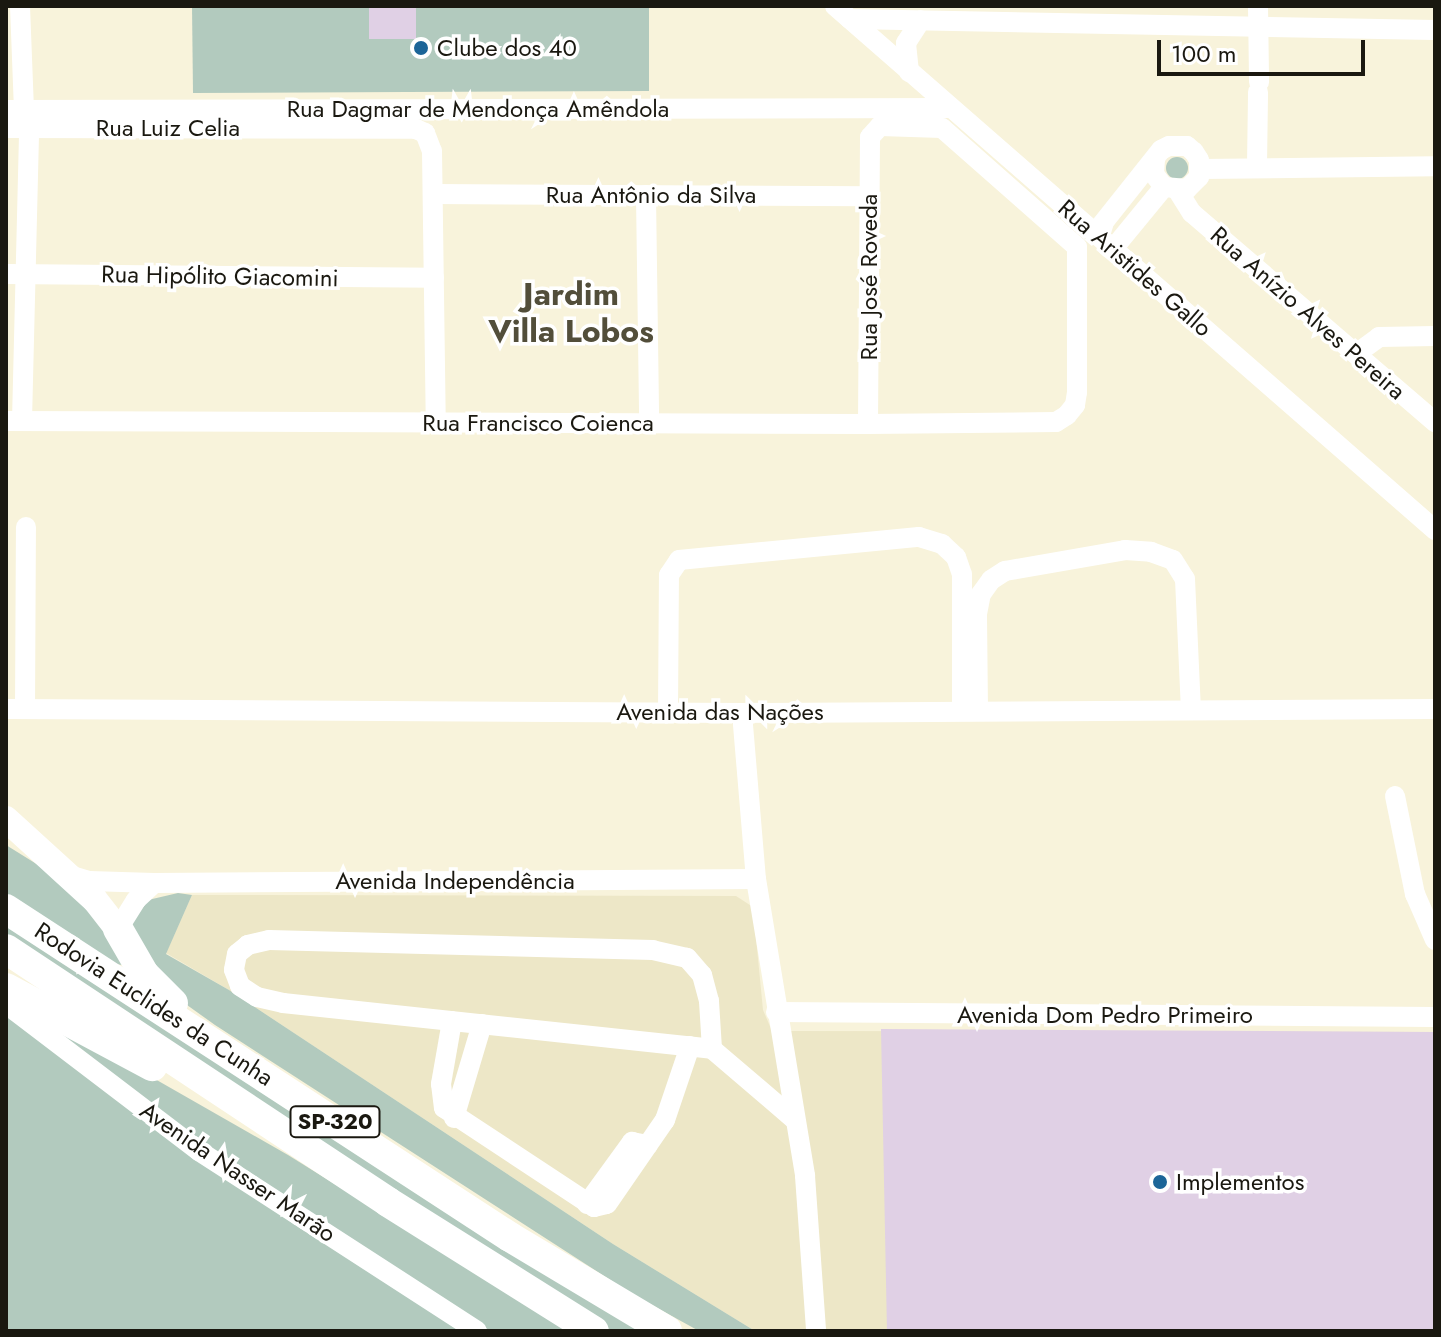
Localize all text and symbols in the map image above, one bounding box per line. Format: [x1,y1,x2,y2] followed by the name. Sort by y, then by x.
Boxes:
[1161,24,1369,74] scale bar
[437,34,577,62] place label: Clube dos 40
[1171,36,1237,71] text: 100 m
[412,39,430,57] marker: Clube dos 40
[287,95,669,123] street label: Rua Dagmar de Mendonça Amêndola
[96,114,240,142] street label: Rua Luiz Celia
[546,181,756,209] street label: Rua Antônio da Silva
[855,194,883,360] street label: Rua José Roveda
[1052,194,1218,342] street label: Rua Aristides Gallo
[1205,220,1411,406] street label: Rua Anízio Alves Pereira
[101,260,339,292] street label: Rua Hipólito Giacomini
[488,276,654,351] district label: Jardim Villa Lobos
[422,409,654,437] street label: Rua Francisco Coienca
[616,698,824,726] street label: Avenida das Nações
[335,867,575,895] street label: Avenida Independência
[29,916,279,1092] street label: Rodovia Euclides da Cunha
[957,1001,1253,1029] street label: Avenida Dom Pedro Primeiro
[135,1096,341,1248] street label: Avenida Nasser Marão
[289,1104,381,1140] road number: SP-320
[1176,1168,1304,1196] place label: Implementos
[1151,1173,1169,1191] marker: Implementos

